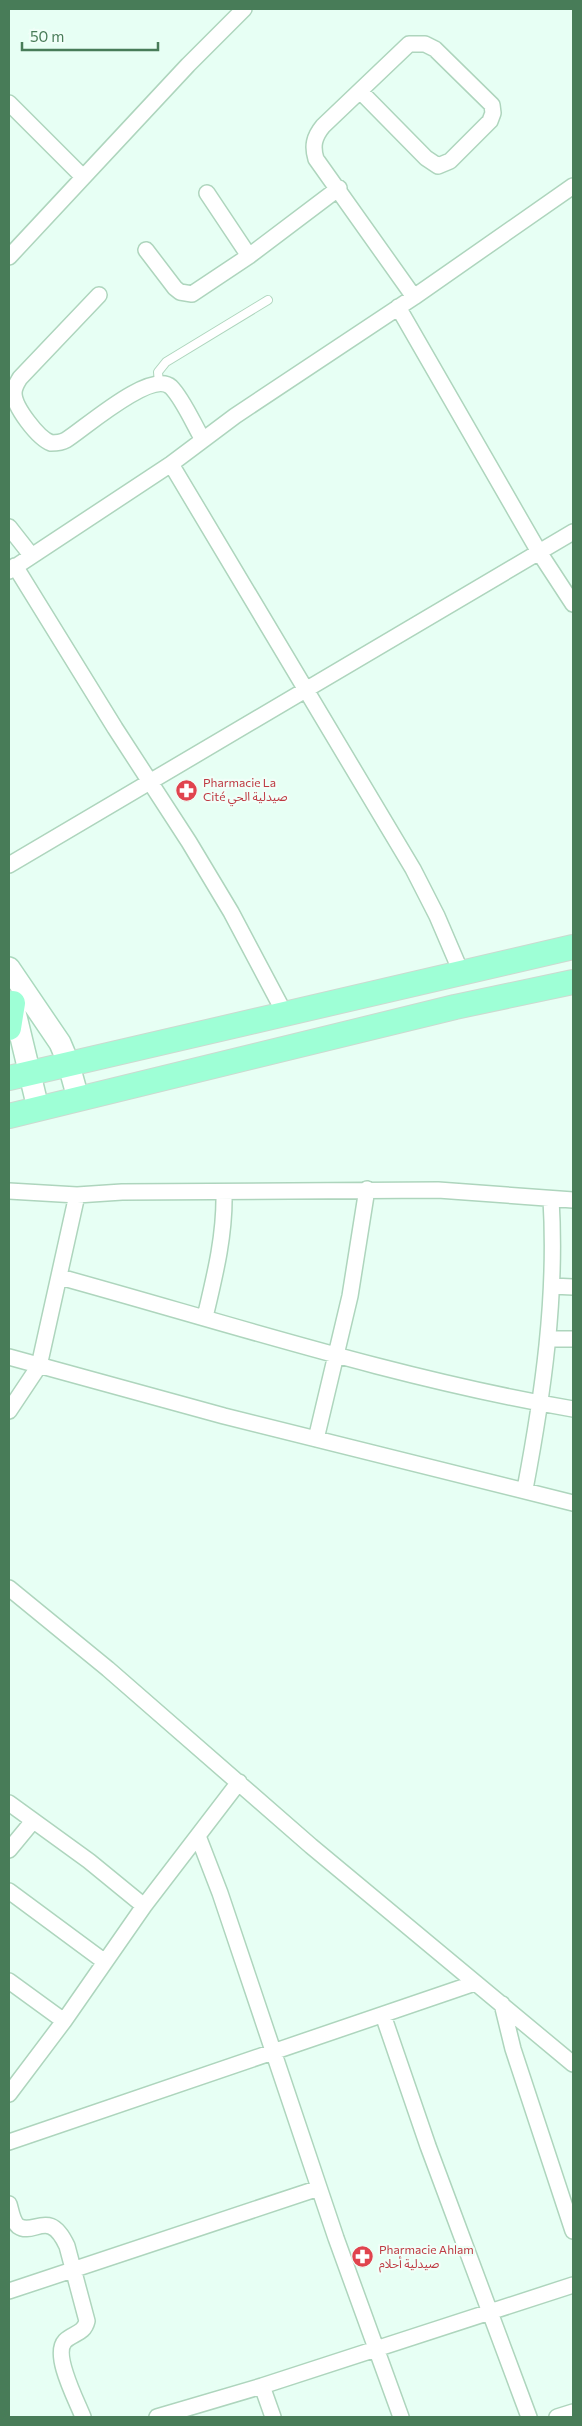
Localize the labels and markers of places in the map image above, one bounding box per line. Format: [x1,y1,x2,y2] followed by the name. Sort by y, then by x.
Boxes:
[203,775,288,807] place label: Pharmacie La Cité صيدلية الحي
[175,778,199,802] pharmacy icon: Pharmacie La Cité صيدلية الحي
[379,2242,474,2273] place label: Pharmacie Ahlam صيدلية أحلام
[351,2245,375,2269] pharmacy icon: Pharmacie Ahlam صيدلية أحلام

